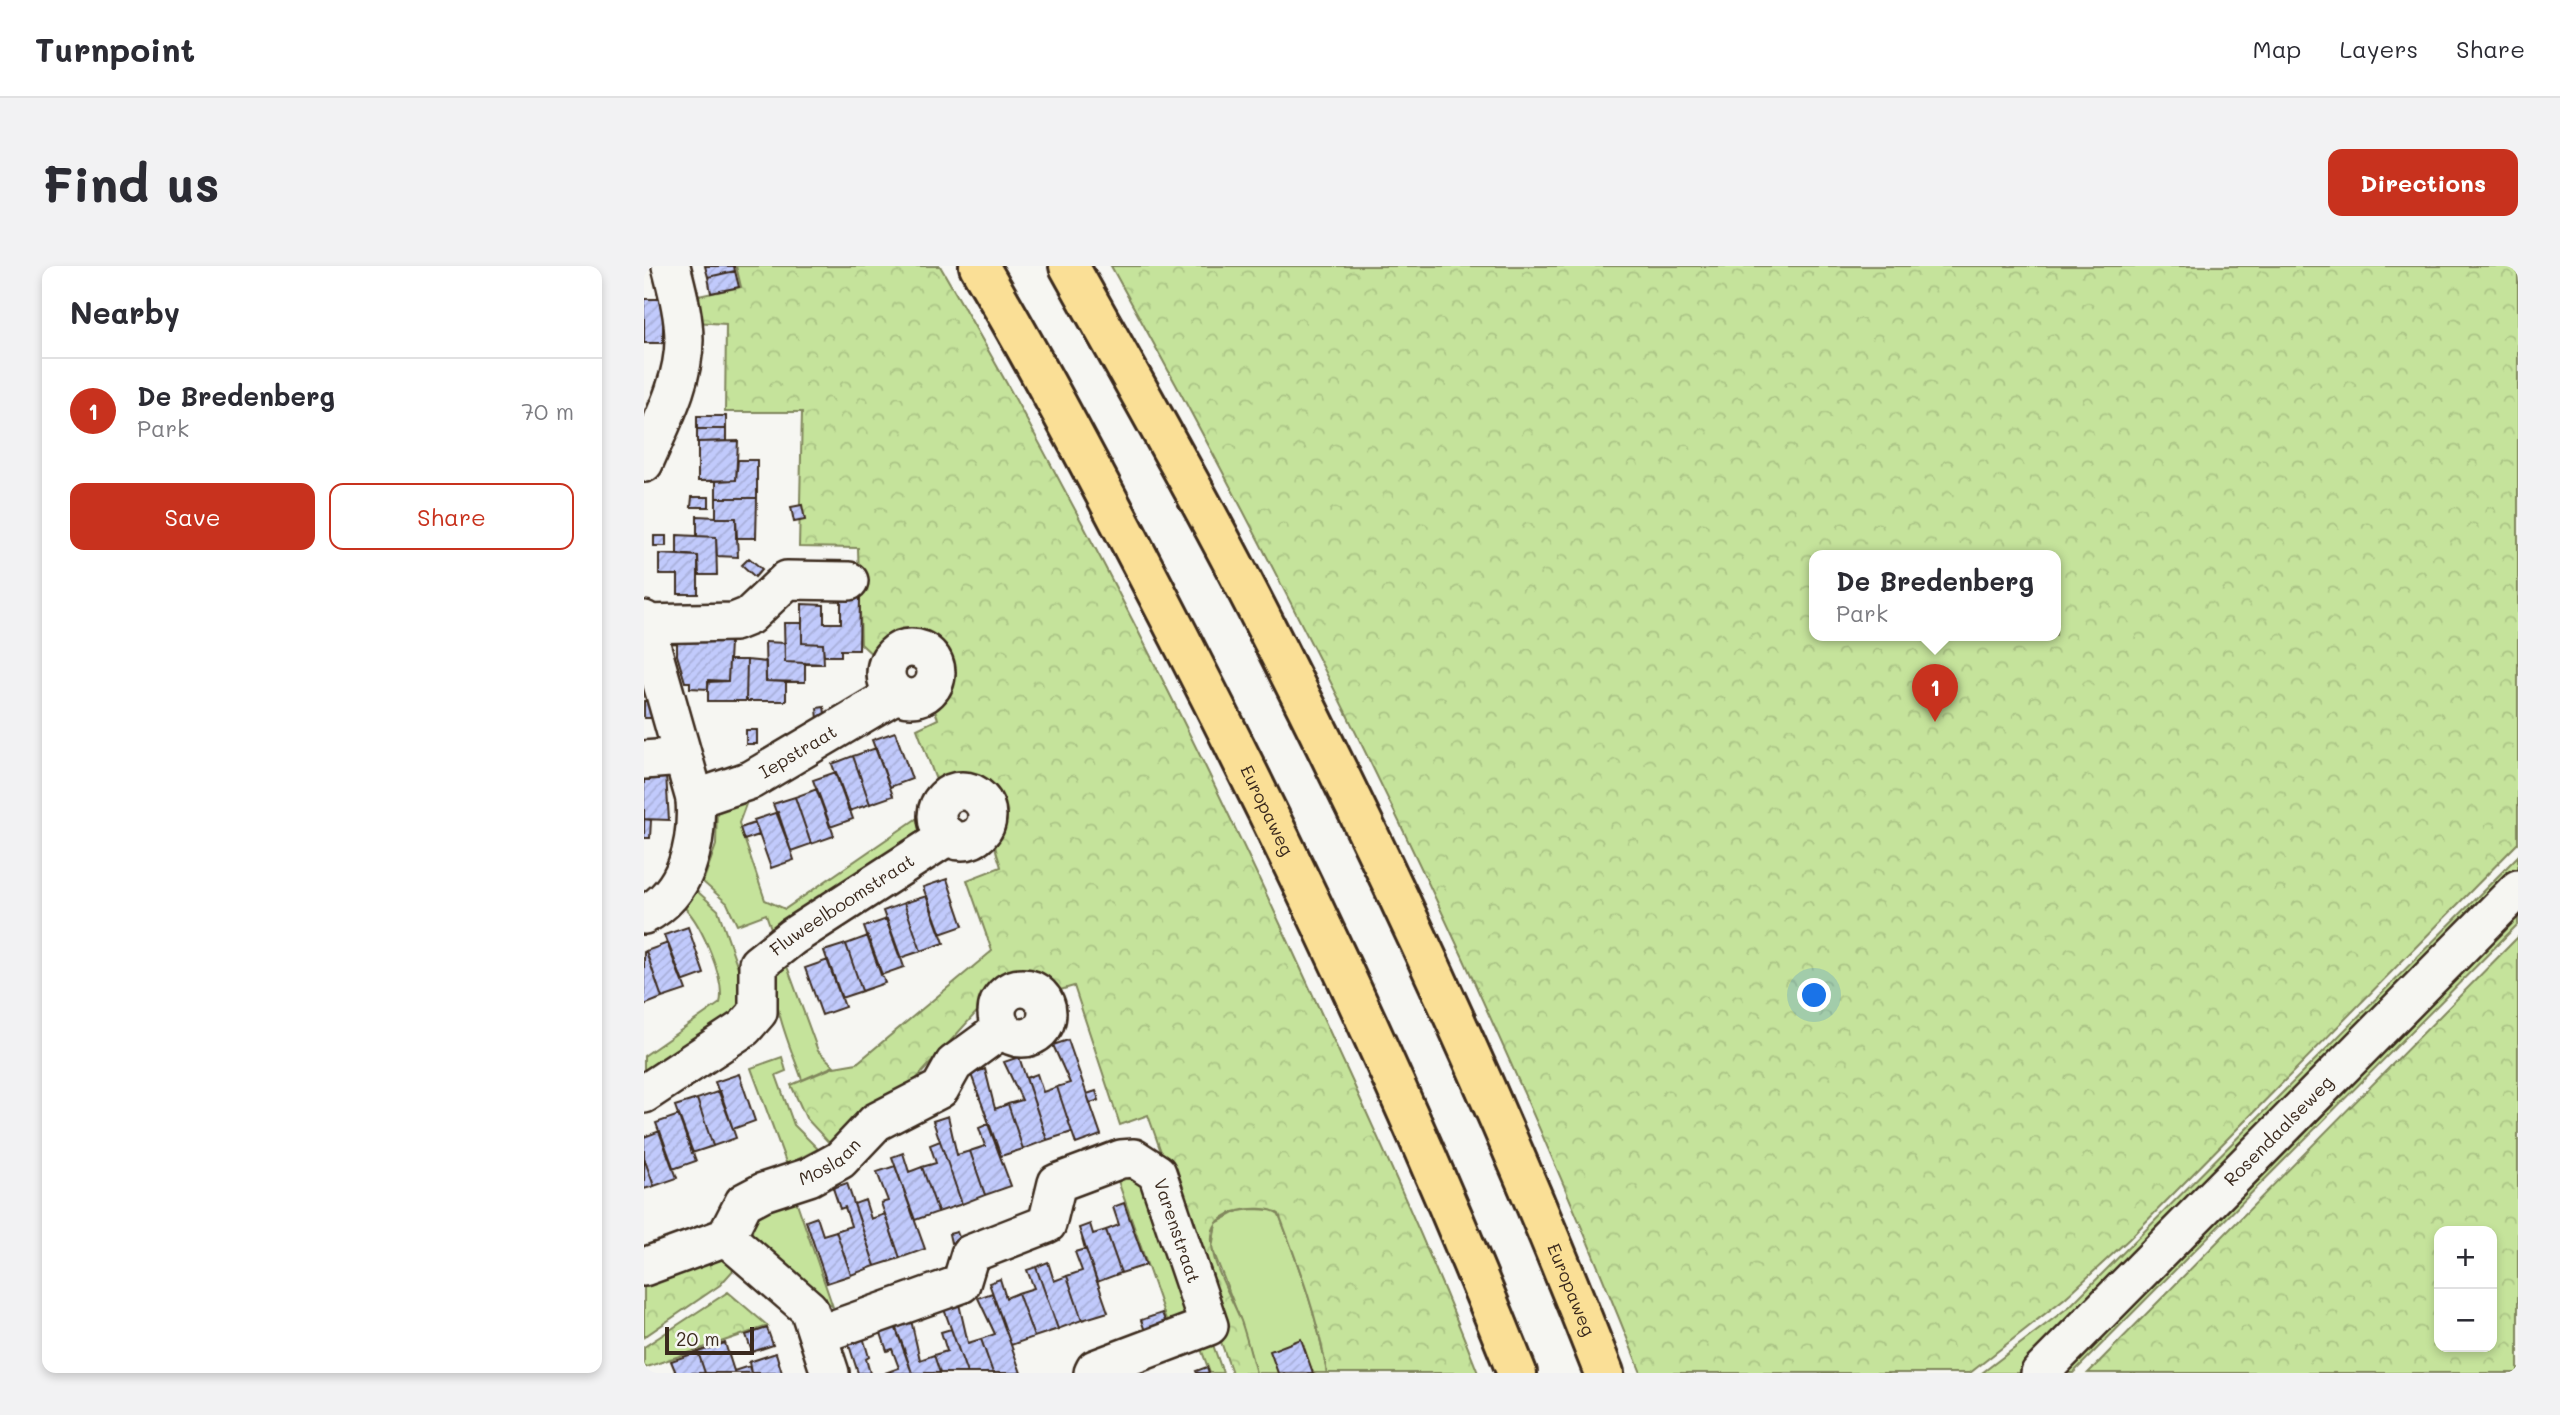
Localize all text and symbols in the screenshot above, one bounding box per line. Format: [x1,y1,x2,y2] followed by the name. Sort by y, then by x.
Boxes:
[35,27,195,70] text: Turnpoint
[2253,33,2301,64] text: Map
[2339,33,2418,64] text: Layers
[2456,33,2525,64] text: Share
[2328,149,2518,216] button: Directions
[42,151,220,214] text: Find us
[70,292,180,332] text: Nearby
[137,379,335,413] text: De Bredenberg
[88,396,98,426] text: 1
[521,396,574,426] text: 70 m
[137,413,189,443] text: Park
[70,483,315,550] button: Save
[329,483,574,550] button: Share
[1809,550,2061,641] popup
[1836,564,2034,598] text: De Bredenberg
[1836,598,1888,628] text: Park
[1912,664,1958,722] pin: 1
[754,719,841,783] street label: Iepstraat
[1235,761,1300,859] street label: Europaweg
[765,848,919,961] street label: Fluweelboomstraat
[1797,978,1831,1012] your location
[2218,1070,2338,1191] street label: Rosendaalseweg
[796,1133,866,1191] street label: Moslaan
[1149,1175,1207,1286] street label: Varenstraat
[2434,1226,2497,1352] map controls
[2434,1226,2497,1289] button: +
[1542,1240,1601,1339] street label: Europaweg
[2434,1289,2497,1352] button: −
[665,1324,754,1356] scale bar
[676,1326,720,1351] text: 20 m

